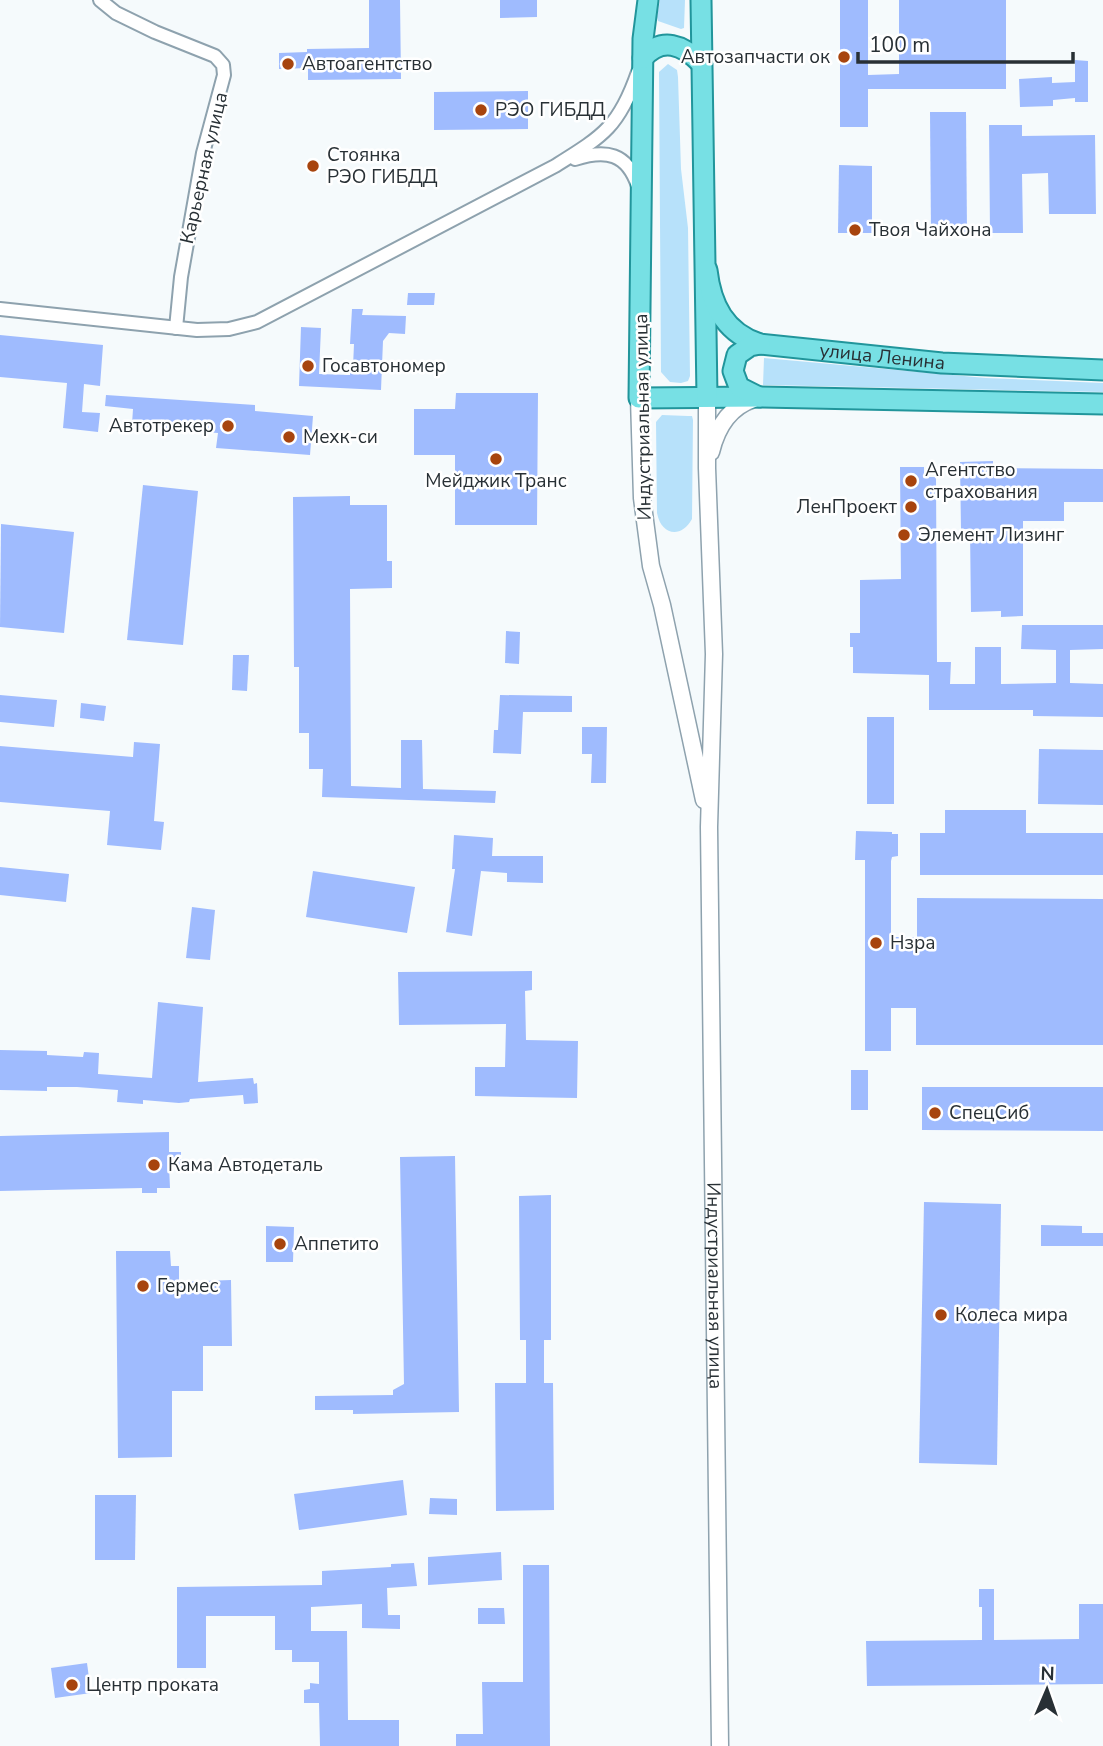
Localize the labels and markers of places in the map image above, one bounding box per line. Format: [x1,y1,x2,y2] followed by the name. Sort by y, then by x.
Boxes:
[681,44,830,70] place label: Автозапчасти ок
[836,49,852,65] marker: Автозапчасти ок
[302,51,433,77] place label: Автоагентство
[280,56,296,72] marker: Автоагентство
[495,97,606,123] place label: РЭО ГИБДД
[473,102,489,118] marker: РЭО ГИБДД
[327,142,438,190] place label: Стоянка РЭО ГИБДД
[305,158,321,174] marker: Стоянка РЭО ГИБДД
[869,217,992,243] place label: Твоя Чайхона
[847,222,863,238] marker: Твоя Чайхона
[322,353,446,379] place label: Госавтономер
[300,358,316,374] marker: Госавтономер
[109,413,214,439] place label: Автотрекер
[220,418,236,434] marker: Автотрекер
[303,424,378,450] place label: Мехк-си
[281,429,297,445] marker: Мехк-си
[488,451,504,467] marker: Мейджик Транс
[925,457,1038,505] place label: Агентство страхования
[425,468,567,494] place label: Мейджик Транс
[903,473,919,489] marker: Агентство страхования
[796,494,898,520] place label: ЛенПроект
[903,499,919,515] marker: ЛенПроект
[918,522,1064,548] place label: Элемент Лизинг
[896,527,912,543] marker: Элемент Лизинг
[890,930,935,956] place label: Нзра
[868,935,884,951] marker: Нзра
[949,1100,1029,1126] place label: СпецСиб
[927,1105,943,1121] marker: СпецСиб
[168,1152,323,1178] place label: Кама Автодеталь
[146,1157,162,1173] marker: Кама Автодеталь
[294,1231,379,1257] place label: Аппетито
[272,1236,288,1252] marker: Аппетито
[157,1273,218,1299] place label: Гермес
[135,1278,151,1294] marker: Гермес
[955,1302,1068,1328] place label: Колеса мира
[933,1307,949,1323] marker: Колеса мира
[86,1672,219,1698] place label: Центр проката
[64,1677,80,1693] marker: Центр проката

